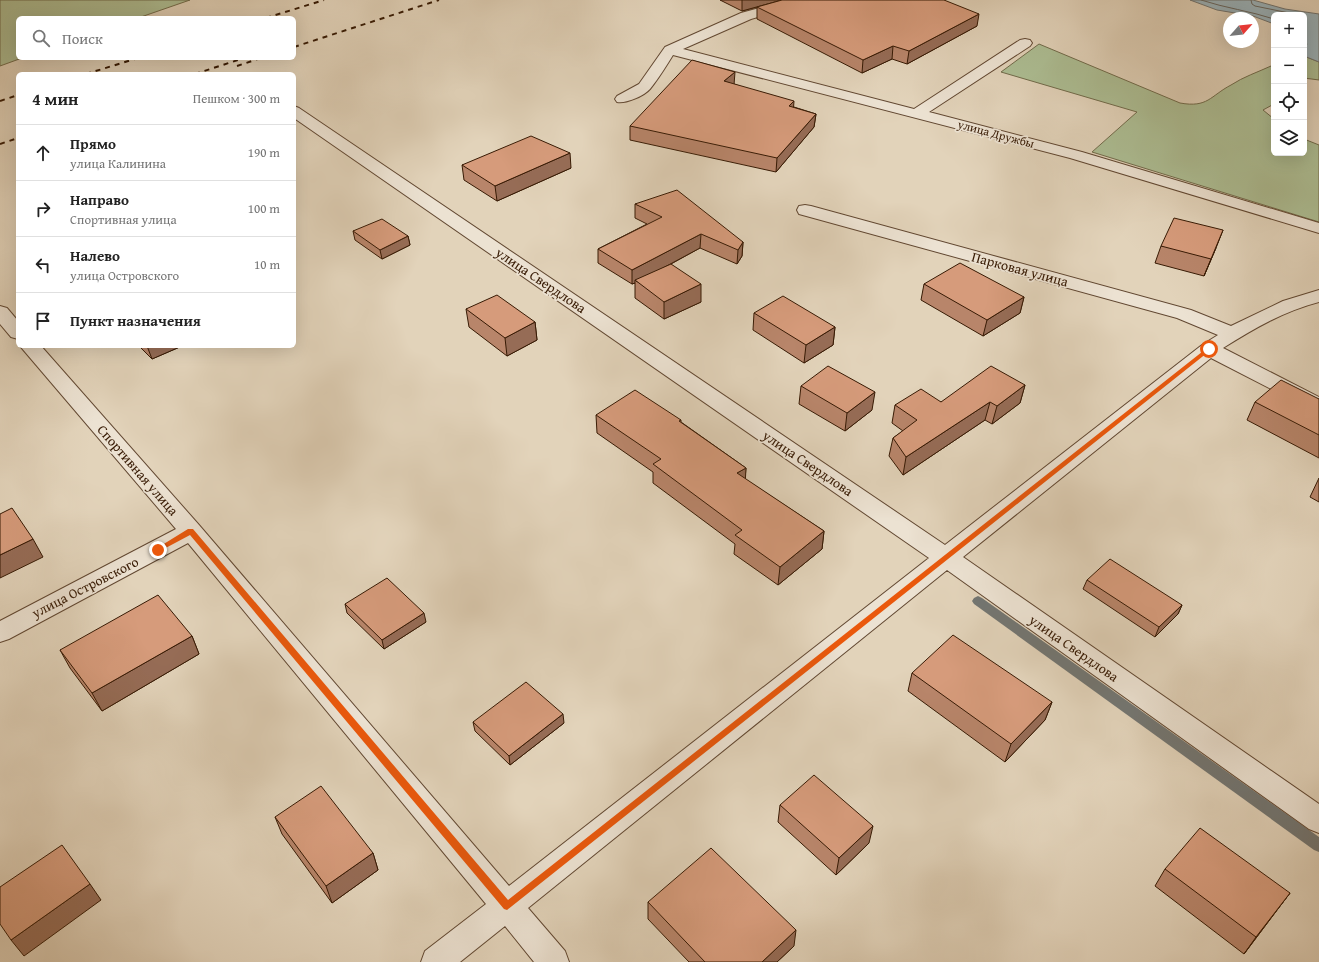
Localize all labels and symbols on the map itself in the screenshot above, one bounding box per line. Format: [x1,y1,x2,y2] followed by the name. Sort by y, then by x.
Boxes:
[1223,12,1259,48] north arrow
[955,115,1037,152] street label: улица Дружбы
[491,242,591,318] street label: улица Свердлова
[970,247,1071,292] street label: Парковая улица
[1200,340,1218,358] route start
[93,420,183,520] street label: Спортивная улица
[758,425,858,501] street label: улица Свердлова
[149,541,167,559] route end
[27,551,142,623] street label: улица Островского
[1024,609,1123,687] street label: улица Свердлова

